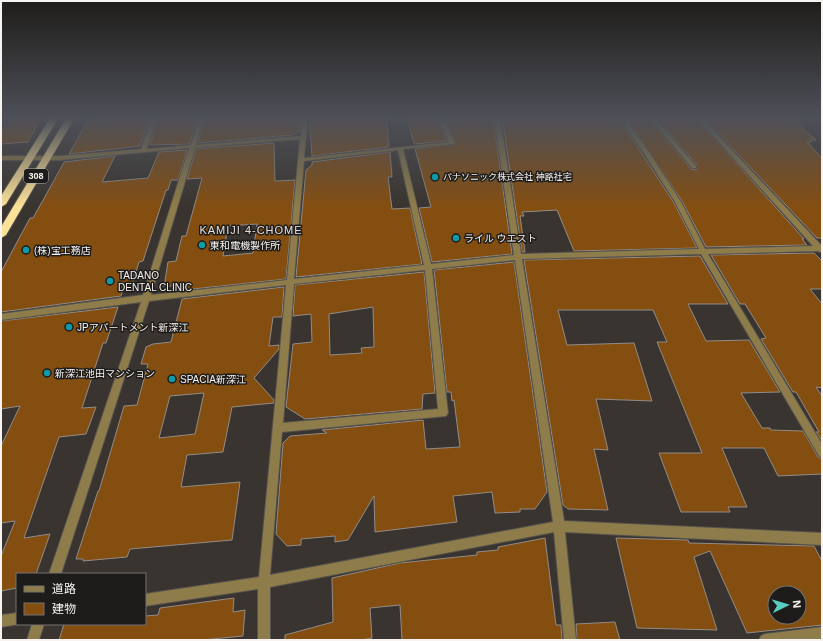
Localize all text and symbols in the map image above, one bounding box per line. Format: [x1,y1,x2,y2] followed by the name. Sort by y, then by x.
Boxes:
[24,169,48,183] road number: 308
[430,172,440,182] marker: パナソニック株式会社 神路社宅
[443,172,572,182] place label: パナソニック株式会社 神路社宅
[199,224,303,236] district label: KAMIJI 4-CHOME
[451,233,461,243] marker: ライル ウエスト
[464,233,537,244] place label: ライル ウエスト
[197,240,207,250] marker: 東和電機製作所
[210,240,280,251] place label: 東和電機製作所
[21,245,31,255] marker: (株)宝工務店
[34,245,91,256] place label: (株)宝工務店
[118,270,192,293] place label: TADANO DENTAL CLINIC
[105,276,115,286] marker: TADANO DENTAL CLINIC
[64,322,74,332] marker: JPアパートメント新深江
[77,322,188,333] place label: JPアパートメント新深江
[42,368,52,378] marker: 新深江池田マンション
[55,368,155,379] place label: 新深江池田マンション
[167,374,177,384] marker: SPACIA新深江
[180,374,246,385] place label: SPACIA新深江
[16,573,146,625] legend
[52,582,76,596] text: 道路
[767,585,807,625] north arrow
[791,600,803,609] text: N
[52,602,76,616] text: 建物

